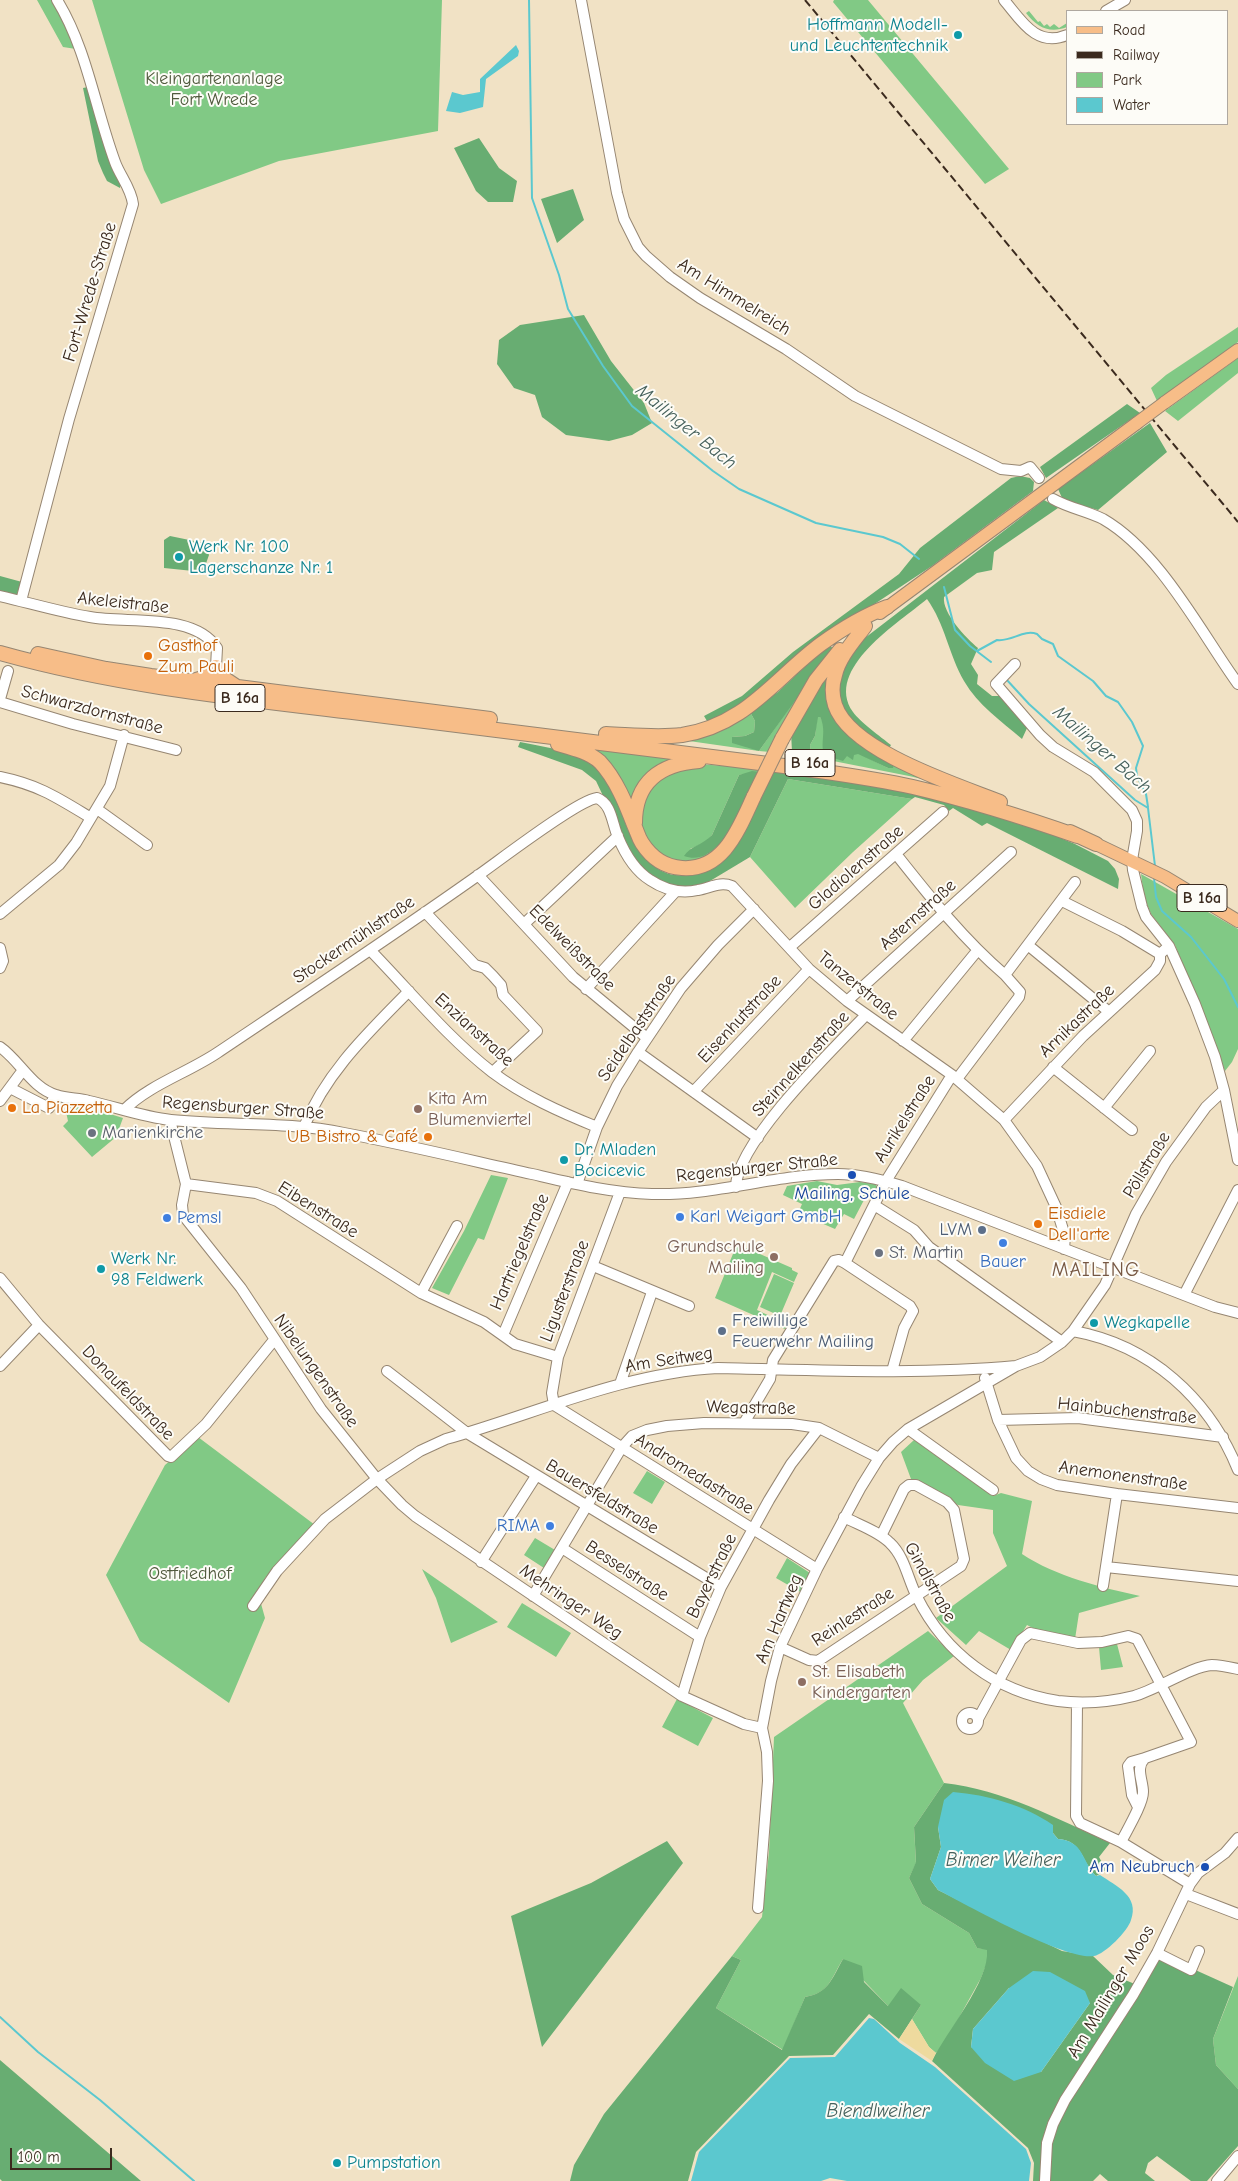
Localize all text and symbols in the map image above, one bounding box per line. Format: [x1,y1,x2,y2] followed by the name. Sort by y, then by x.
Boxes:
[1066,10,1228,125] legend
[790,14,948,56] place label: Hoffmann Modell- und Leuchtentechnik
[1113,21,1145,39] text: Road
[952,29,964,41] marker: Hoffmann Modell- und Leuchtentechnik
[1113,46,1159,64] text: Railway
[145,68,283,110] park label: Kleingartenanlage Fort Wrede
[1113,71,1142,89] text: Park
[1113,96,1150,114] text: Water
[59,220,121,364] street label: Fort-Wrede-Straße
[673,254,795,340] street label: Am Himmelreich
[631,379,741,475] water label: Mailinger Bach
[189,536,333,578] place label: Werk Nr. 100 Lagerschanze Nr. 1
[173,551,185,563] marker: Werk Nr. 100 Lagerschanze Nr. 1
[76,587,170,619] street label: Akeleistraße
[158,635,234,678] place label: Gasthof Zum Pauli
[142,650,154,662] marker: Gasthof Zum Pauli
[19,681,165,739] street label: Schwarzdornstraße
[215,684,265,711] road number: B 16a
[1048,701,1156,799] water label: Mailinger Bach
[785,750,835,776] road number: B 16a
[804,821,908,915] street label: Gladiolenstraße
[875,875,961,955] street label: Asternstraße
[1177,884,1227,911] road number: B 16a
[289,891,419,989] street label: Stockermühlstraße
[524,900,620,996] street label: Edelweißstraße
[813,947,903,1025] street label: Tanzerstraße
[593,970,681,1086] street label: Seidelbaststraße
[694,970,786,1068] street label: Eisenhutstraße
[1035,980,1119,1062] street label: Arnikastraße
[430,989,518,1071] street label: Enzianstraße
[748,1007,854,1121] street label: Steinnelkenstraße
[870,1071,940,1167] street label: Aurikelstraße
[428,1088,532,1130] place label: Kita Am Blumenviertel
[161,1092,325,1124] street label: Regensburger Straße
[22,1097,113,1119] place label: La Piazzetta
[6,1102,18,1114] marker: La Piazzetta
[412,1103,424,1115] marker: Kita Am Blumenviertel
[102,1122,203,1144] place label: Marienkirche
[287,1126,418,1148] place label: UB Bistro & Café
[86,1127,98,1139] marker: Marienkirche
[1119,1128,1175,1202] street label: Pöllstraße
[422,1131,434,1143] marker: UB Bistro & Café
[574,1139,656,1182] place label: Dr. Mladen Bocicevic
[675,1149,839,1187] street label: Regensburger Straße
[558,1154,570,1166] marker: Dr. Mladen Bocicevic
[846,1169,858,1181] marker: Mailing, Schule
[274,1177,362,1243] street label: Eibenstraße
[794,1183,910,1205] place label: Mailing, Schule
[486,1190,554,1314] street label: Hartriegelstraße
[1048,1203,1110,1246] place label: Eisdiele Dell'arte
[690,1206,842,1228] place label: Karl Weigart GmbH
[177,1207,222,1229] place label: Pemsl
[674,1211,686,1223] marker: Karl Weigart GmbH
[161,1212,173,1224] marker: Pemsl
[1032,1218,1044,1230] marker: Eisdiele Dell'arte
[940,1219,972,1241] place label: LVM
[976,1224,988,1236] marker: LVM
[667,1236,764,1278] place label: Grundschule Mailing
[536,1237,594,1345] street label: Ligusterstraße
[997,1237,1009,1249] marker: Bauer
[889,1242,964,1264] place label: St. Martin
[873,1247,885,1259] marker: St. Martin
[111,1248,203,1290] place label: Werk Nr. 98 Feldwerk
[768,1251,780,1263] marker: Grundschule Mailing
[980,1251,1026,1273] place label: Bauer
[1051,1258,1141,1282] district label: MAILING
[95,1263,107,1275] marker: Werk Nr. 98 Feldwerk
[269,1310,363,1432] street label: Nibelungenstraße
[732,1310,874,1352] place label: Freiwillige Feuerwehr Mailing
[1104,1312,1190,1334] place label: Wegkapelle
[1088,1317,1100,1329] marker: Wegkapelle
[716,1325,728,1337] marker: Freiwillige Feuerwehr Mailing
[77,1341,179,1445] street label: Donaufeldstraße
[624,1342,714,1378] street label: Am Seitweg
[1056,1393,1198,1429] street label: Hainbuchenstraße
[706,1396,796,1420] street label: Wegastraße
[630,1429,758,1519] street label: Andromedastraße
[542,1455,662,1539] street label: Bauersfeldstraße
[1057,1456,1189,1496] street label: Anemonenstraße
[497,1515,540,1537] place label: RIMA
[544,1520,556,1532] marker: RIMA
[682,1530,742,1622] street label: Bayerstraße
[581,1536,673,1606] street label: Besselstraße
[899,1538,961,1626] street label: Gindlstraße
[515,1560,627,1644] street label: Mehringer Weg
[148,1563,232,1585] park label: Ostfriedhof
[751,1571,807,1667] street label: Am Hartweg
[808,1582,898,1652] street label: Reinlestraße
[812,1661,911,1704] place label: St. Elisabeth Kindergarten
[796,1676,808,1688] marker: St. Elisabeth Kindergarten
[946,1850,1060,1872] water label: Birner Weiher
[1089,1856,1195,1878] place label: Am Neubruch
[1199,1861,1211,1873] marker: Am Neubruch
[1063,1922,1159,2062] street label: Am Mailinger Moos
[827,2101,929,2123] water label: Biendlweiher
[12,2138,115,2170] scale bar
[18,2148,60,2166] text: 100 m
[347,2152,441,2174] place label: Pumpstation
[331,2157,343,2169] marker: Pumpstation

